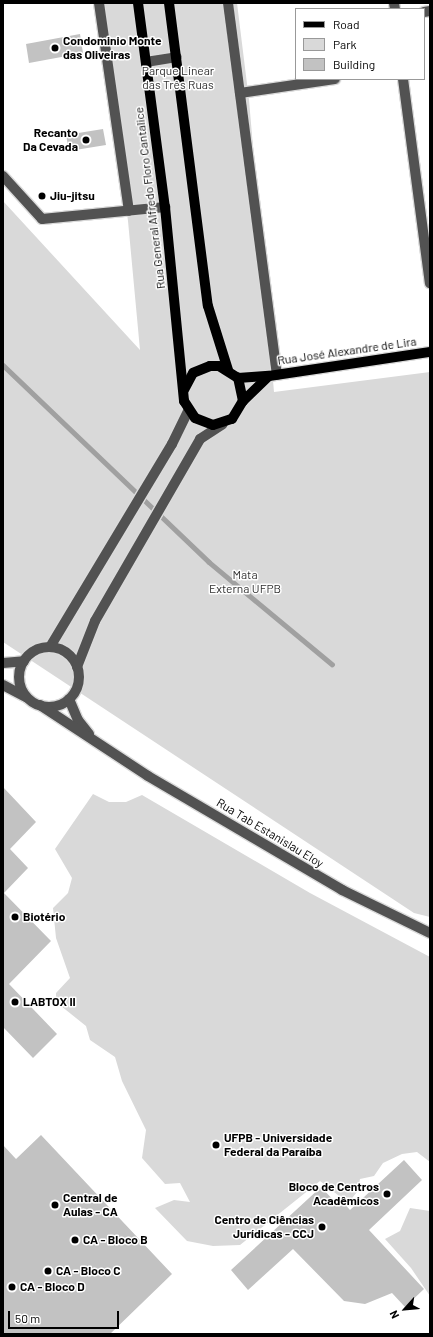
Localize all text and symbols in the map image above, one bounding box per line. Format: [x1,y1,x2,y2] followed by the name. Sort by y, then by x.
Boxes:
[295,8,425,80] legend
[333,17,360,31] text: Road
[63,34,162,62] place label: Condominio Monte das Oliveiras
[333,37,357,51] text: Park
[50,43,60,53] marker: Condominio Monte das Oliveiras
[333,57,375,71] text: Building
[142,64,214,92] park label: Parque Linear das Três Ruas
[132,106,168,290] street label: Rua General Alfredo Floro Cantalice
[23,126,78,154] place label: Recanto Da Cevada
[81,135,91,145] marker: Recanto Da Cevada
[50,189,95,203] place label: Jiu-jitsu
[37,191,47,201] marker: Jiu-jitsu
[277,334,417,368] street label: Rua José Alexandre de Lira
[209,568,281,596] park label: Mata Externa UFPB
[214,795,326,871] street label: Rua Tab Estanislau Eloy
[23,910,65,924] place label: Biotério
[10,912,20,922] marker: Biotério
[23,995,76,1009] place label: LABTOX II
[10,997,20,1007] marker: LABTOX II
[224,1131,332,1159] place label: UFPB - Universidade Federal da Paraíba
[211,1140,221,1150] marker: UFPB - Universidade Federal da Paraíba
[289,1180,379,1208] place label: Bloco de Centros Acadêmicos
[382,1189,392,1199] marker: Bloco de Centros Acadêmicos
[63,1191,118,1219] place label: Central de Aulas - CA
[50,1200,60,1210] marker: Central de Aulas - CA
[214,1213,314,1241] place label: Centro de Ciências Jurídicas - CCJ
[317,1222,327,1232] marker: Centro de Ciências Jurídicas - CCJ
[83,1233,148,1247] place label: CA - Bloco B
[70,1235,80,1245] marker: CA - Bloco B
[56,1264,121,1278] place label: CA - Bloco C
[43,1266,53,1276] marker: CA - Bloco C
[20,1280,85,1294] place label: CA - Bloco D
[7,1282,17,1292] marker: CA - Bloco D
[385,1289,425,1329] north arrow
[10,1303,121,1329] scale bar
[386,1308,401,1321] text: N
[15,1311,40,1325] text: 50 m

